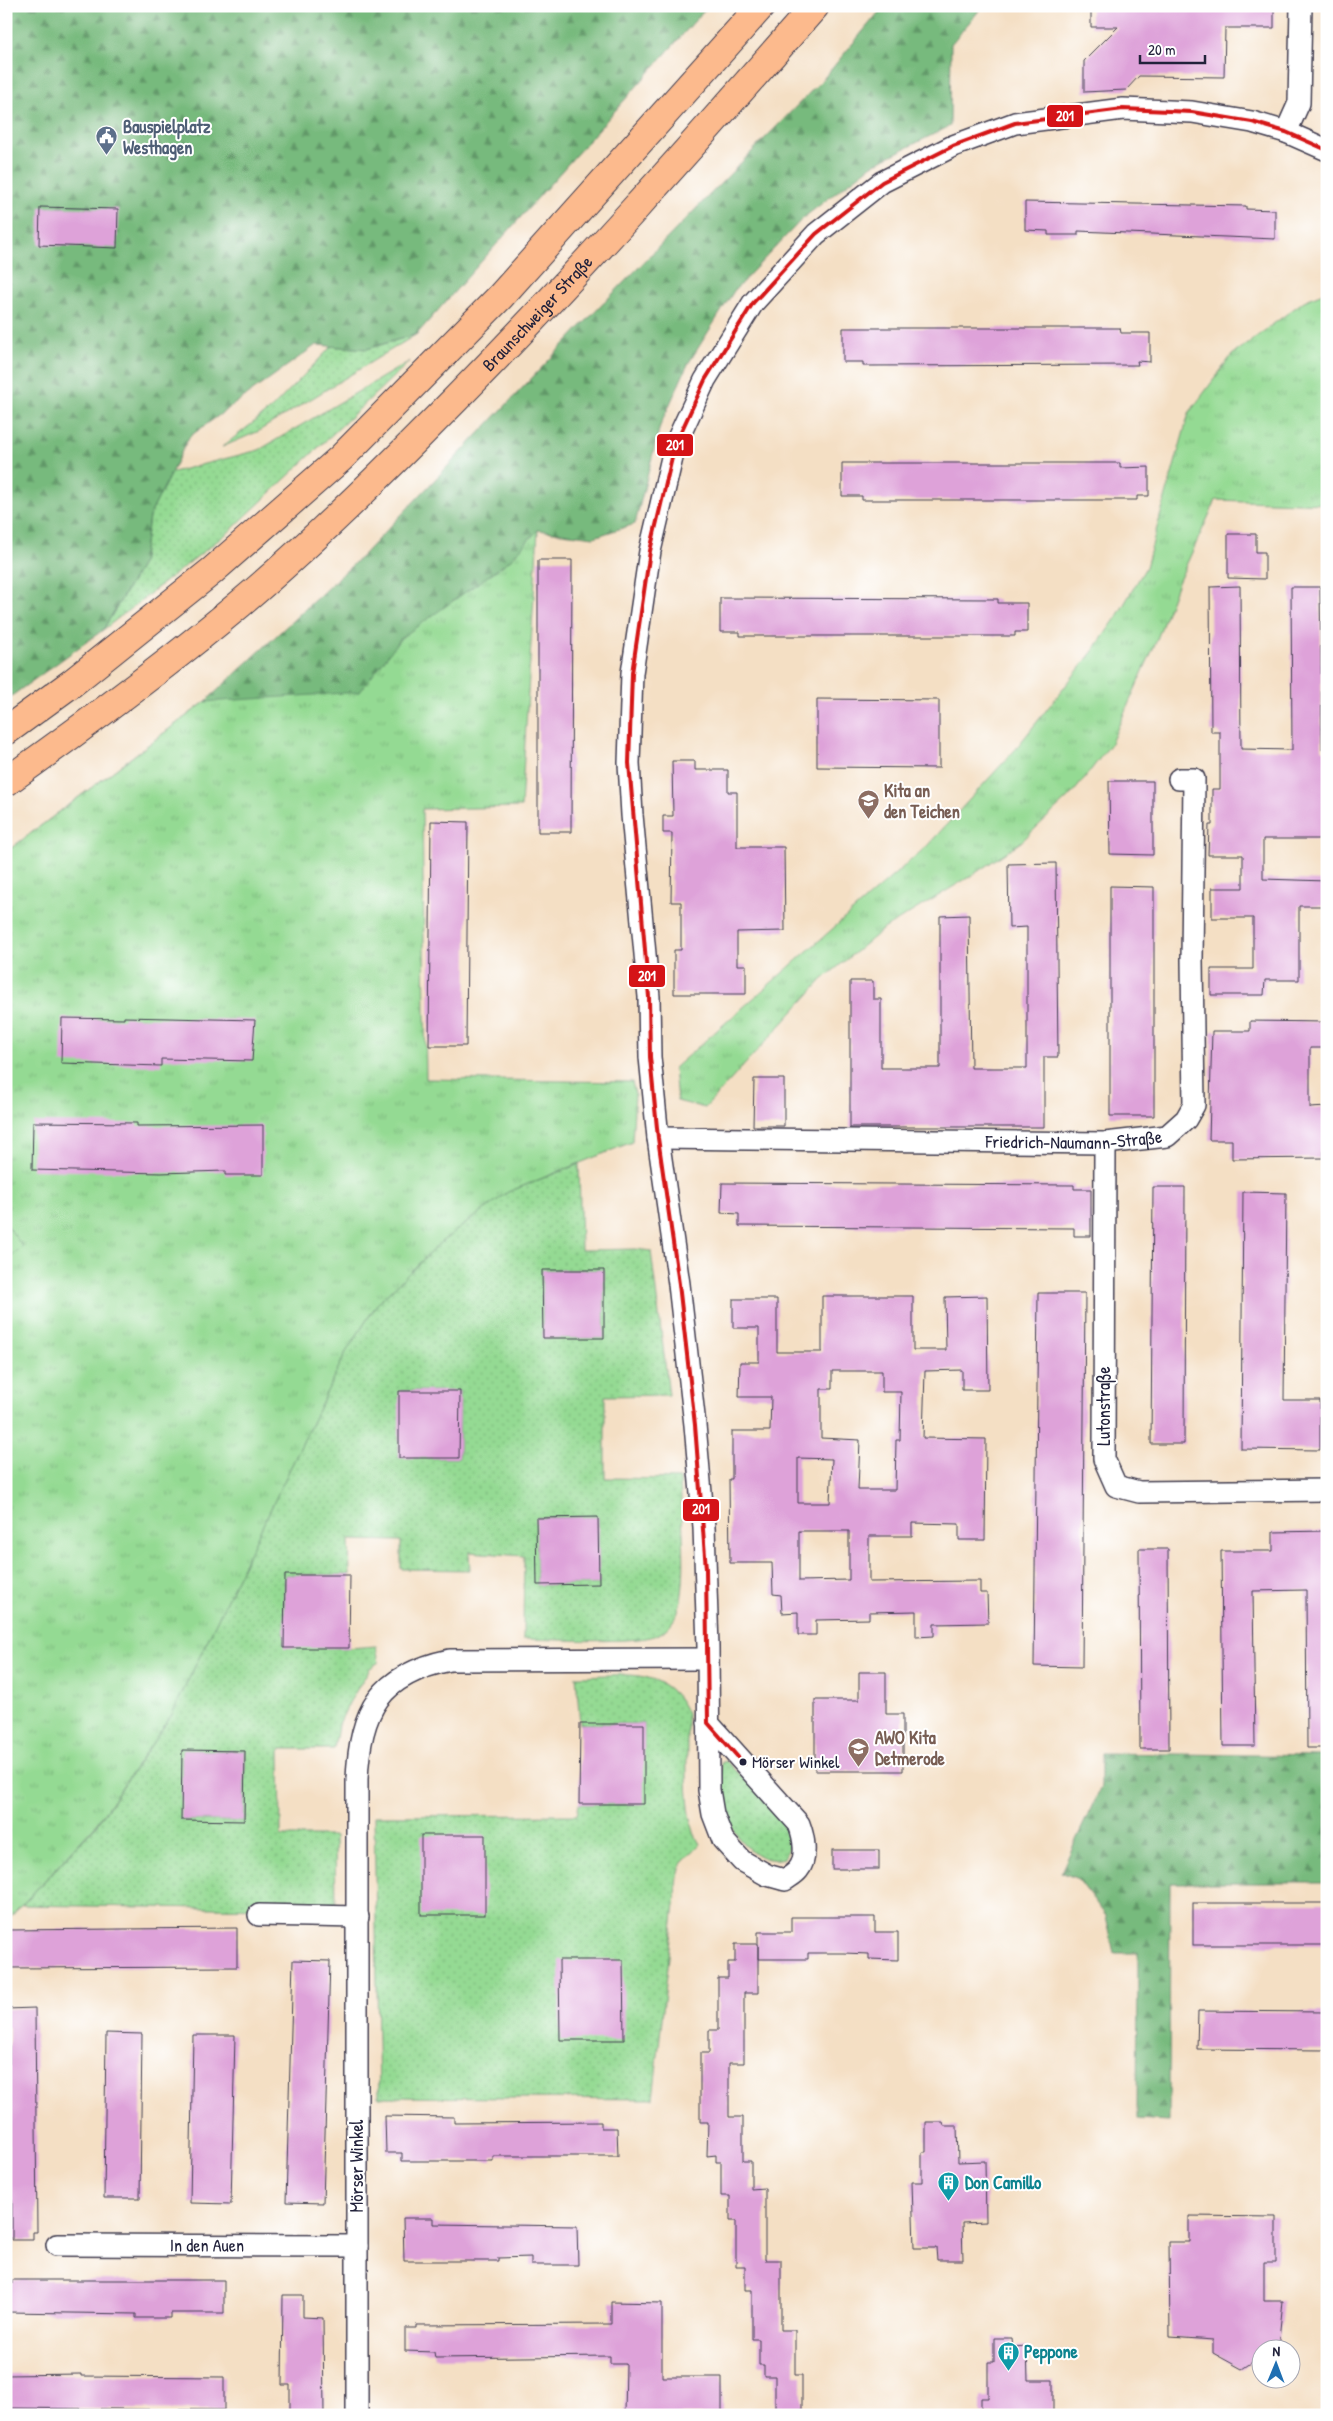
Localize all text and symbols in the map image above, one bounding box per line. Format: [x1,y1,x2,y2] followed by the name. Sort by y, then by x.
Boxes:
[1140,32,1206,64] scale bar
[1148,39,1175,60] text: 20 m
[1046,104,1084,128] line badge: 201
[1056,106,1074,125] text: 201
[123,114,211,161] place label: Bauspielplatz Westhagen
[95,125,119,156] public building icon: Bauspielplatz Westhagen
[476,250,598,377] street label: Braunschweiger Straße
[656,433,694,457] line badge: 201
[666,435,684,454] text: 201
[884,778,960,824] place label: Kita an den Teichen
[856,789,880,820] school or university icon: Kita an den Teichen
[628,964,666,988] line badge: 201
[638,966,656,985] text: 201
[985,1124,1163,1155] street label: Friedrich-Naumann-Straße
[1091,1366,1116,1446] street label: Lutonstraße
[682,1498,720,1522] line badge: 201
[692,1499,710,1518] text: 201
[875,1725,946,1771] place label: AWO Kita Detmerode
[847,1736,871,1767] school or university icon: AWO Kita Detmerode
[752,1750,840,1773] place label: Mörser Winkel
[738,1757,748,1767] marker: Mörser Winkel
[344,2119,369,2212] street label: Mörser Winkel
[965,2170,1042,2195] place label: Don Camillo
[937,2171,961,2202] building icon: Don Camillo
[170,2232,244,2258] street label: In den Auen
[1250,2338,1300,2388] north arrow
[1024,2339,1079,2365] place label: Peppone
[996,2340,1020,2371] building icon: Peppone
[1272,2341,1281,2360] text: N

